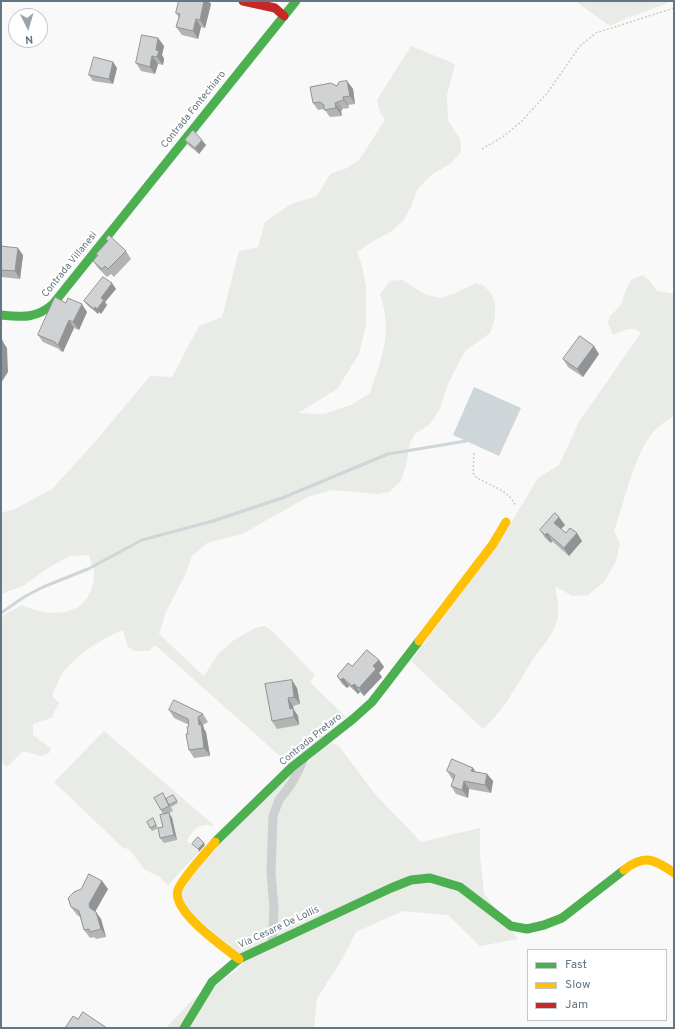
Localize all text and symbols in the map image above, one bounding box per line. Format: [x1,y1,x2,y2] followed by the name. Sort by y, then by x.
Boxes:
[8,8,48,48] north arrow
[24,32,34,46] text: N
[159,69,229,151] street label: Contrada Fontechiaro
[40,230,100,300] street label: Contrada Villanesi
[277,711,345,769] street label: Contrada Pretaro
[237,904,321,952] street label: Via Cesare De Lollis
[527,949,667,1021] legend
[565,957,587,973] text: Fast
[565,977,591,993] text: Slow
[565,997,588,1013] text: Jam

